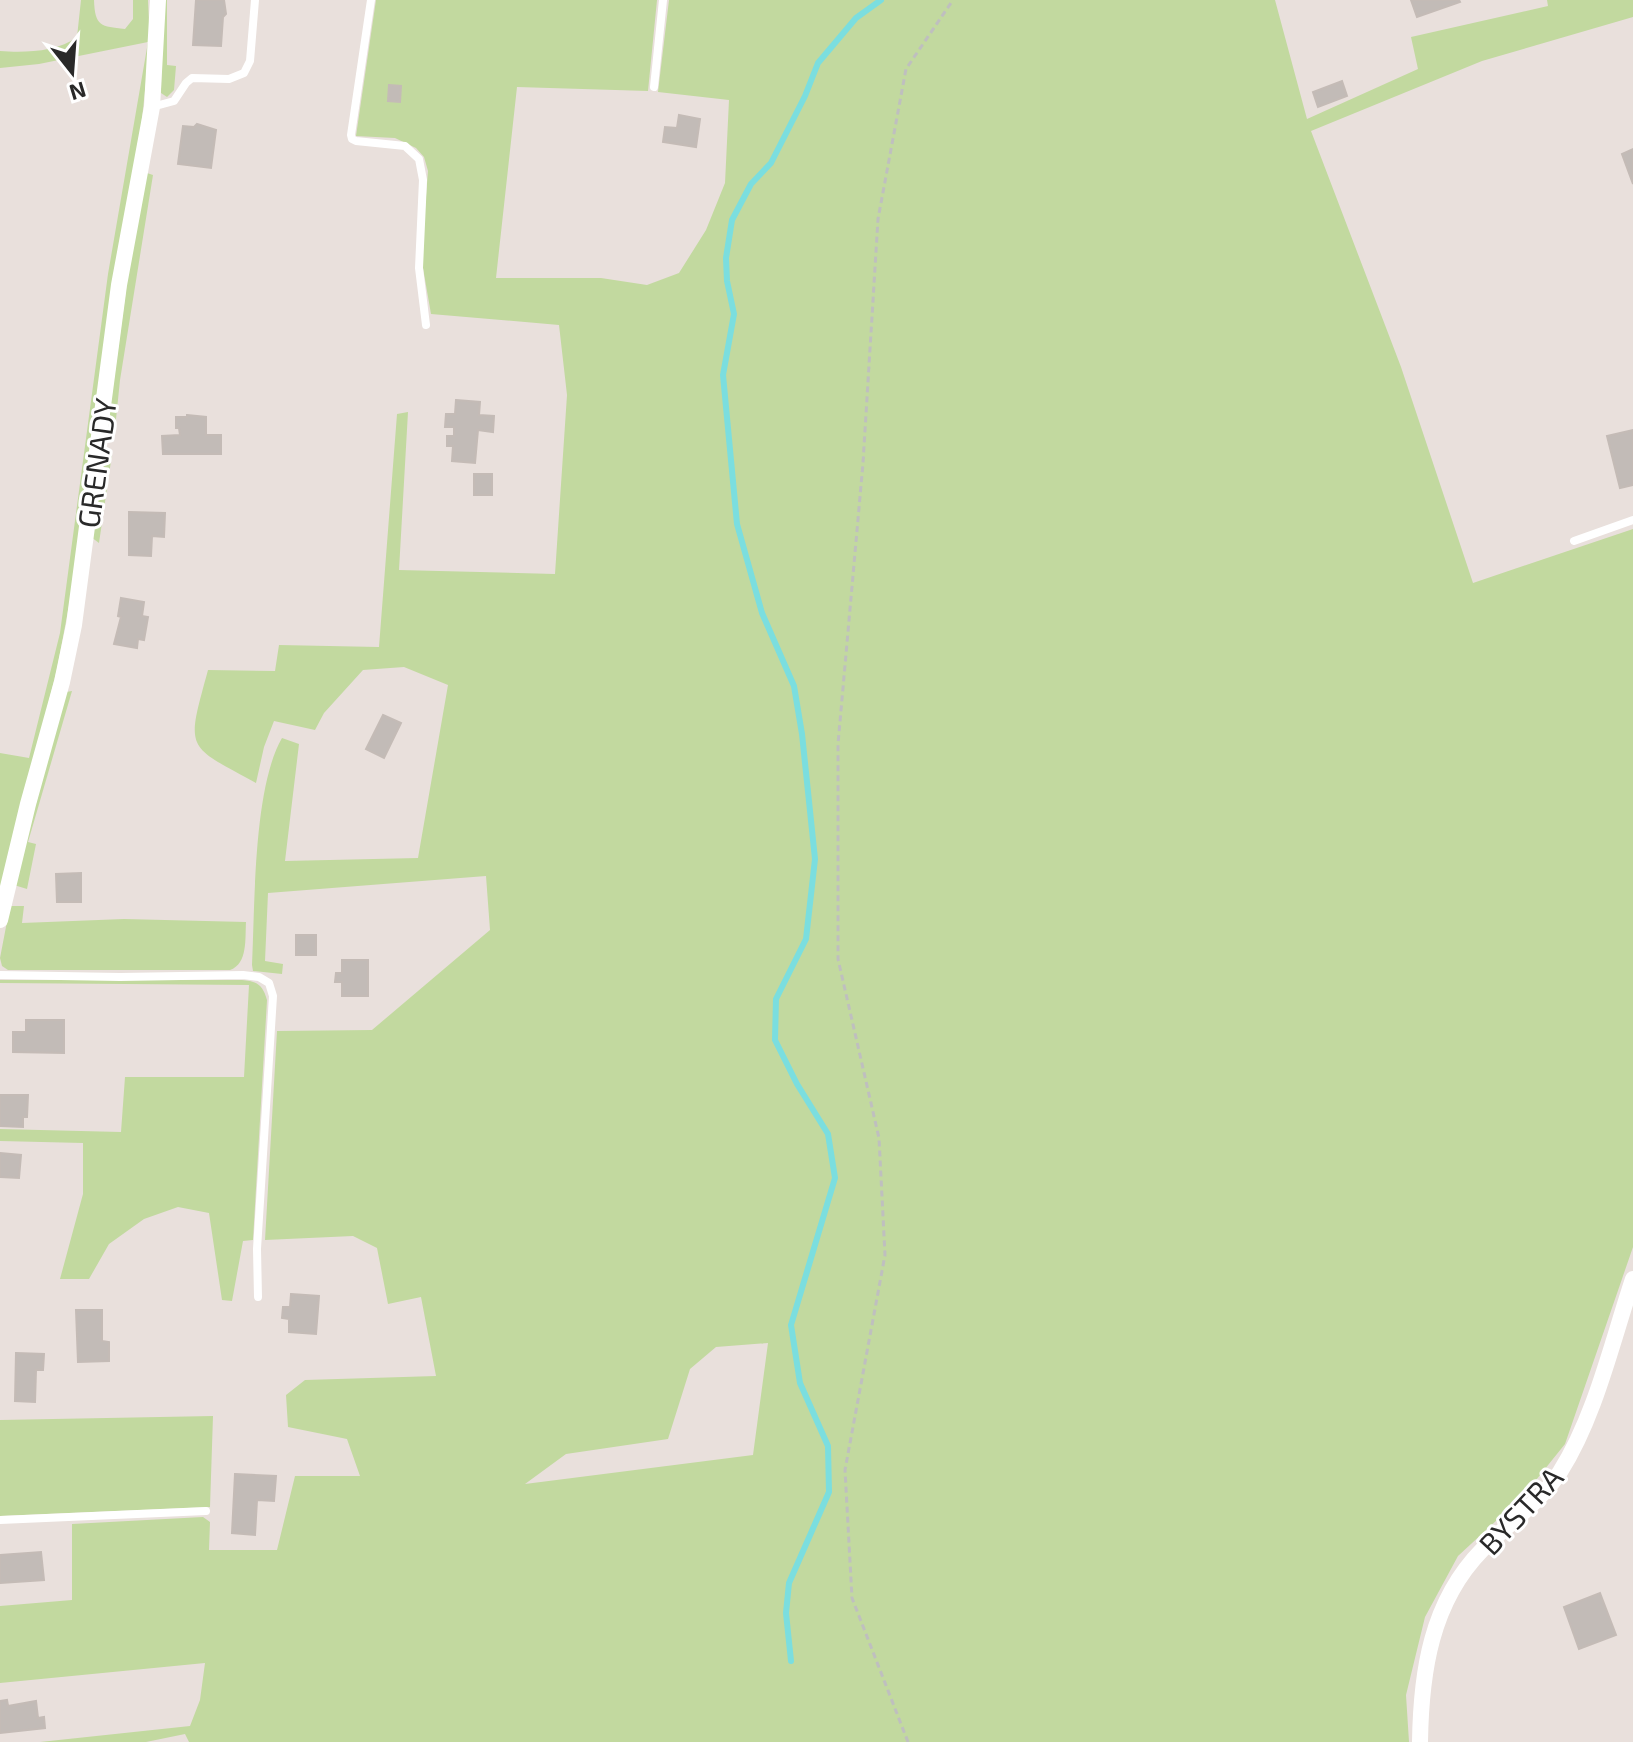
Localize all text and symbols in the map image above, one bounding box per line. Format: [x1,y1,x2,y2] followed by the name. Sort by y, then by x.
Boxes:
[32,32,112,112] north arrow
[67,77,90,107] text: N
[69,396,123,530] street label: GRENADY
[1470,1458,1570,1561] street label: BYSTRA

